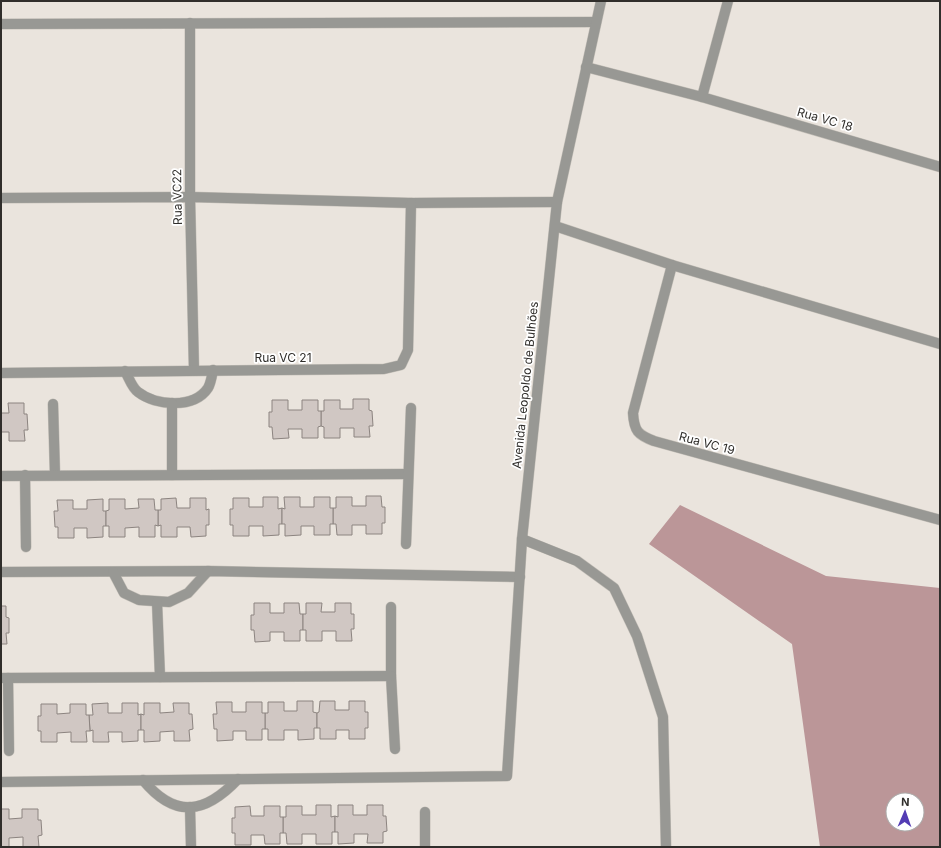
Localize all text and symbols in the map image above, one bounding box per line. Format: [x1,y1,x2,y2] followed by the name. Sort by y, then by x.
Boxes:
[795,104,855,134] street label: Rua VC 18
[169,169,185,225] street label: Rua VC22
[509,301,541,469] street label: Avenida Leopoldo de Bulhões
[254,350,312,365] street label: Rua VC 21
[677,428,737,458] street label: Rua VC 19
[885,792,925,832] north arrow
[901,795,910,809] text: N

